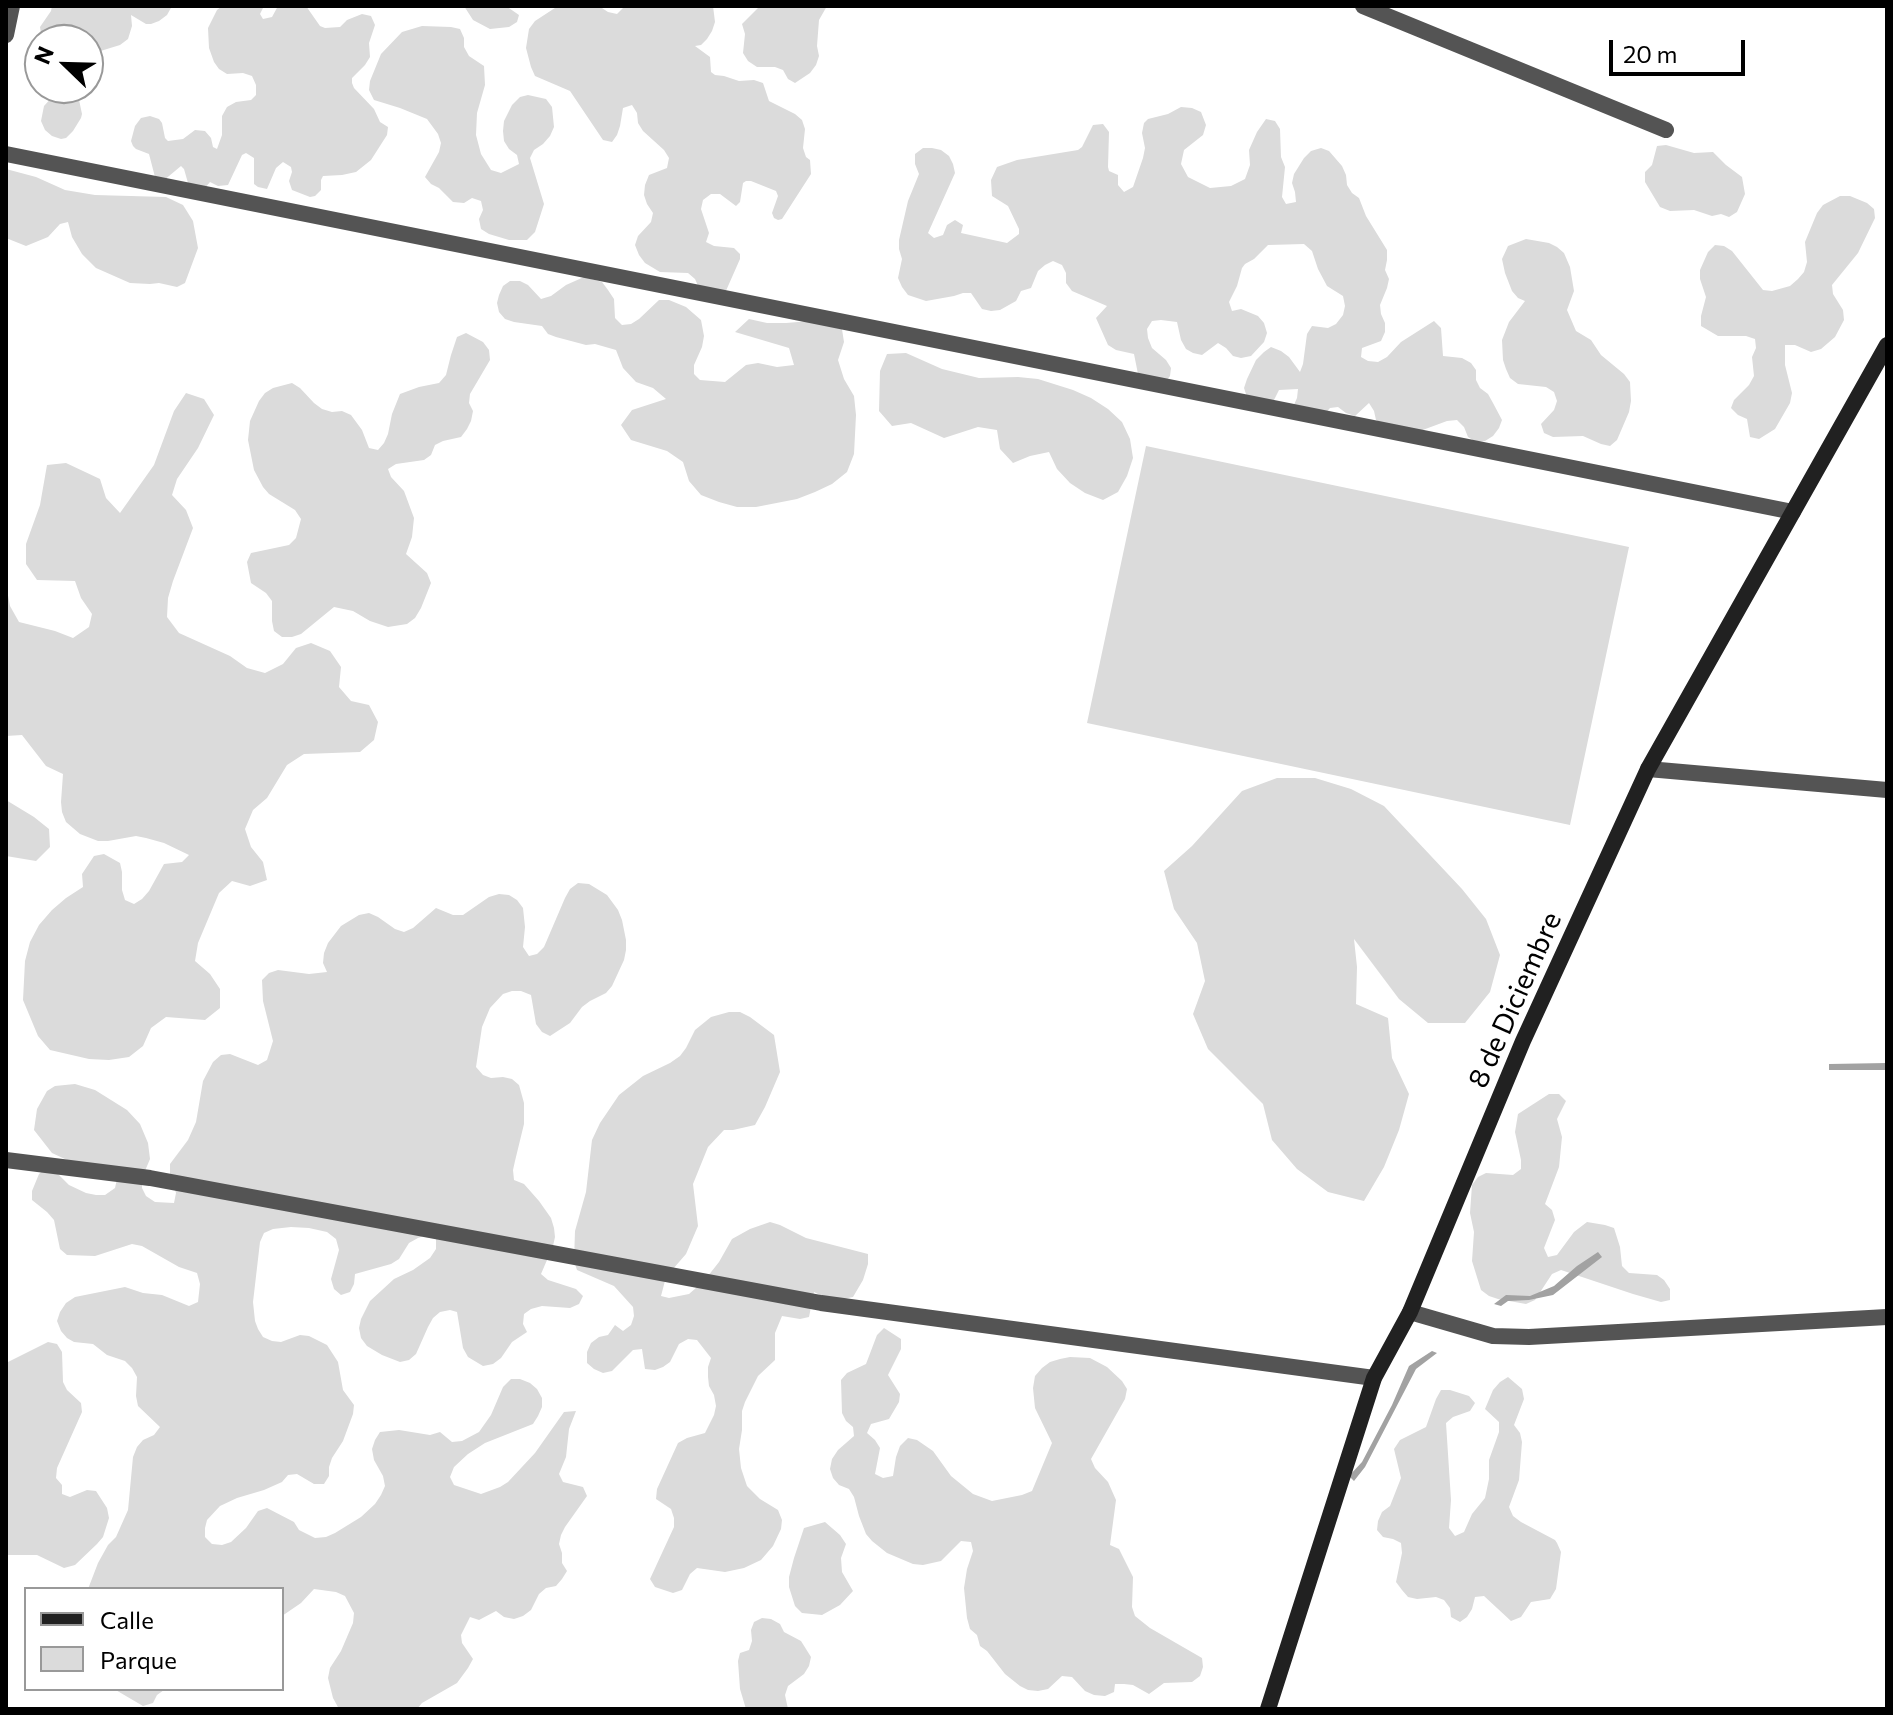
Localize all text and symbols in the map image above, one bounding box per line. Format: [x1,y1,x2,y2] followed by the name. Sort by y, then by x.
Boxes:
[24,24,104,104] north arrow
[1613,24,1749,74] scale bar
[1623,39,1677,68] text: 20 m
[28,42,59,68] text: N
[1461,907,1569,1093] street label: 8 de Diciembre
[24,1587,284,1691] legend
[100,1605,154,1634] text: Calle
[100,1645,177,1674] text: Parque

